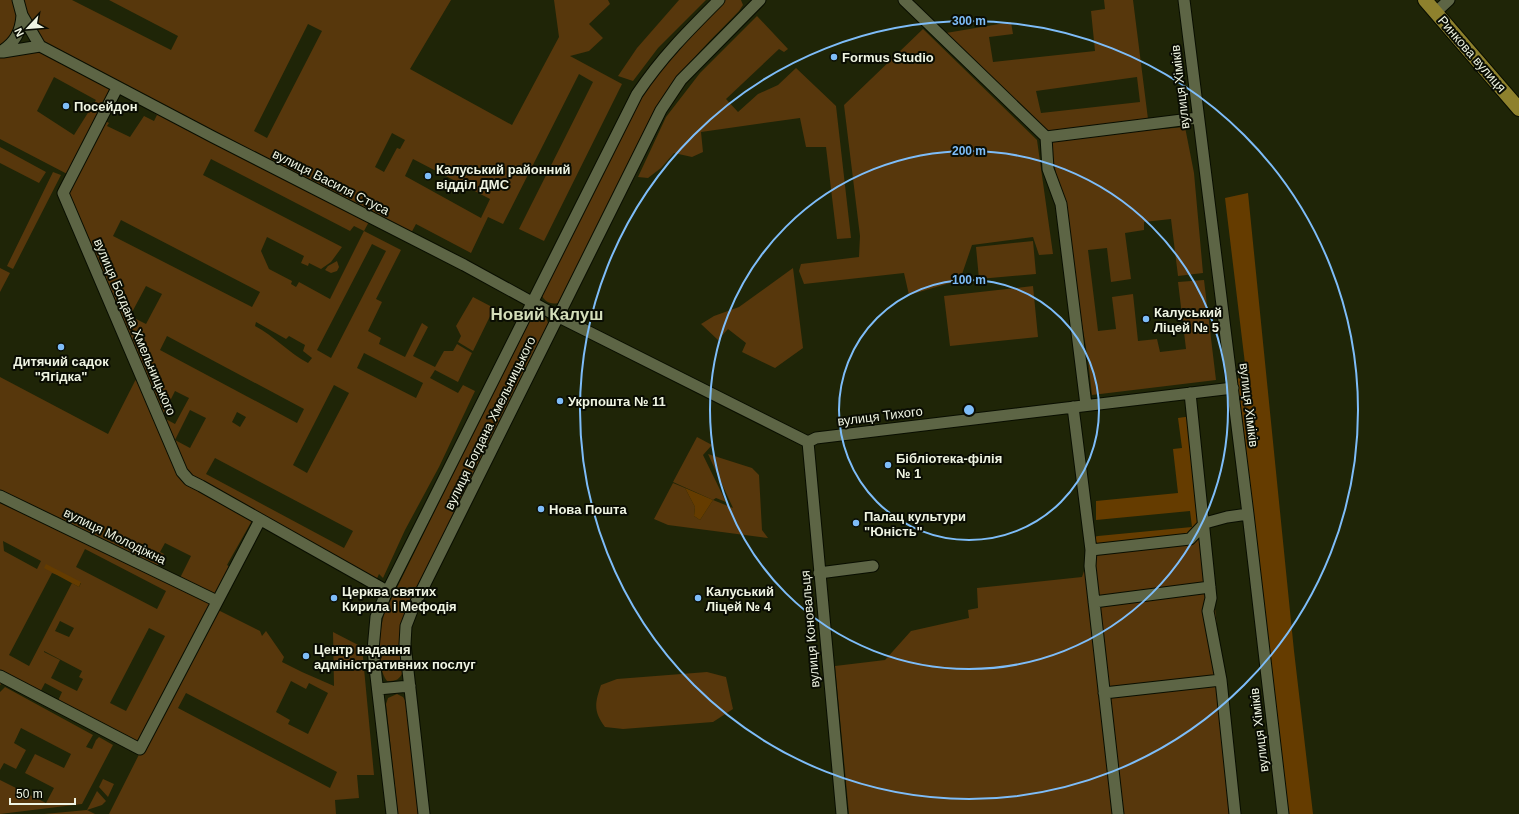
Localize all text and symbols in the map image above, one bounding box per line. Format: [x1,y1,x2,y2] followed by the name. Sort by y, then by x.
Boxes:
[8,8,48,48] north arrow
[1435,13,1509,95] street label: Ринкова вулиця
[952,14,986,28] text: 300 m
[12,26,26,39] text: N
[1167,44,1193,130] street label: вулиця Хіміків
[842,50,934,65] place label: Formus Studio
[829,52,839,62] marker: Formus Studio
[74,99,138,114] place label: Посейдон
[61,101,71,111] marker: Посейдон
[952,144,986,158] text: 200 m
[270,146,393,218] street label: вулиця Василя Стуса
[436,162,570,192] place label: Калуський районний відділ ДМС
[423,171,433,181] marker: Калуський районний відділ ДМС
[91,236,179,418] street label: вулиця Богдана Хмельницького
[952,273,986,287] text: 100 m
[491,305,603,324] district label: Новий Калуш
[1154,305,1222,335] place label: Калуський Ліцей № 5
[1141,314,1151,324] marker: Калуський Ліцей № 5
[441,334,539,512] street label: вулиця Богдана Хмельницького
[56,342,66,352] marker: Дитячий садок "Ягідка"
[13,354,109,384] place label: Дитячий садок "Ягідка"
[1236,362,1262,448] street label: вулиця Хіміків
[568,394,666,409] place label: Укрпошта № 11
[555,396,565,406] marker: Укрпошта № 11
[837,403,923,429] street label: вулиця Тихого
[962,403,976,417] centre of rings
[896,451,1002,481] place label: Бібліотека-філія № 1
[883,460,893,470] marker: Бібліотека-філія № 1
[549,502,627,517] place label: Нова Пошта
[536,504,546,514] marker: Нова Пошта
[61,505,169,568] street label: вулиця Молодіжна
[864,509,966,539] place label: Палац культури "Юність"
[851,518,861,528] marker: Палац культури "Юність"
[797,570,823,688] street label: вулиця Коновальця
[342,584,457,614] place label: Церква святих Кирила і Мефодія
[706,584,774,614] place label: Калуський Ліцей № 4
[329,593,339,603] marker: Церква святих Кирила і Мефодія
[693,593,703,603] marker: Калуський Ліцей № 4
[314,642,476,672] place label: Центр надання адміністративних послуг
[301,651,311,661] marker: Центр надання адміністративних послуг
[1246,687,1272,773] street label: вулиця Хіміків
[10,780,75,806] scale bar
[16,787,43,801] text: 50 m

